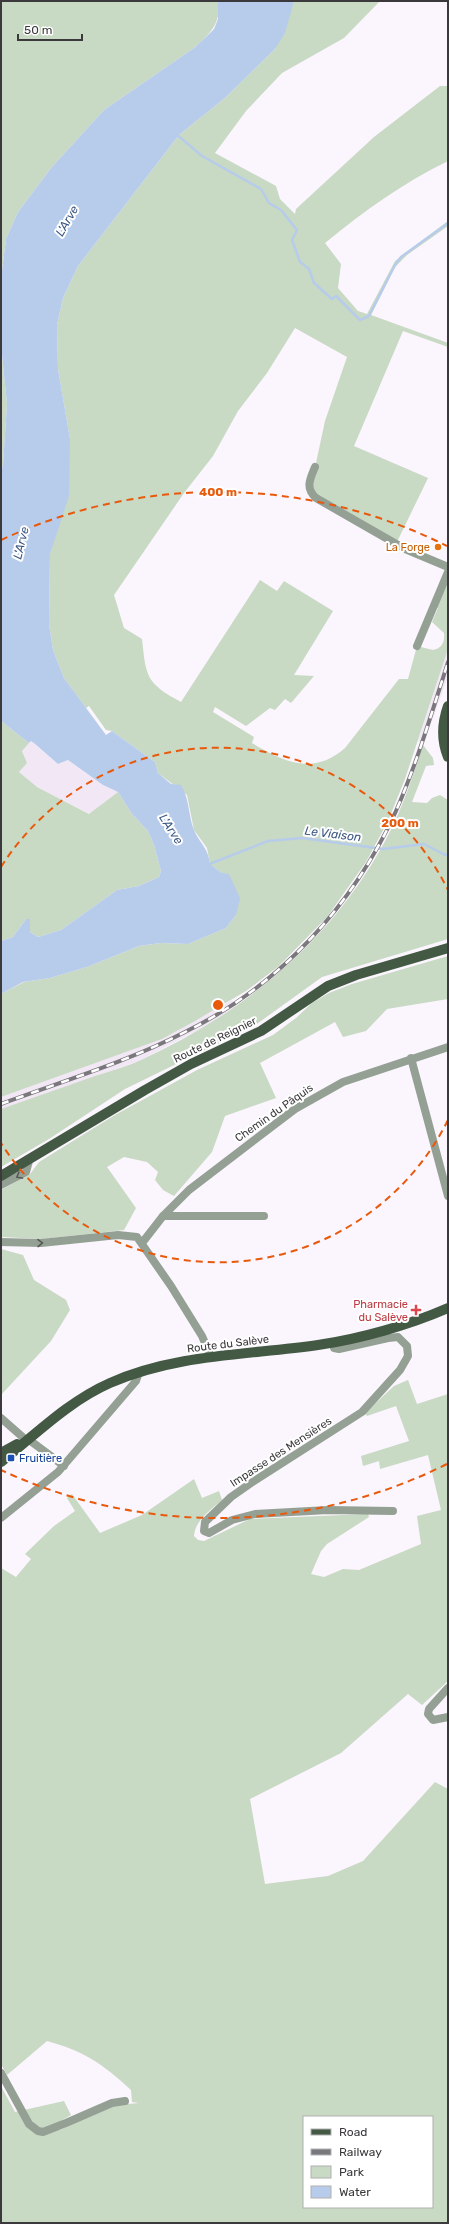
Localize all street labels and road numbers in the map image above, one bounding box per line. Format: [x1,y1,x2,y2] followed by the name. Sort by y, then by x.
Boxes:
[171,1014,259,1066] street label: Route de Reignier
[232,1081,316,1145] street label: Chemin du Pâquis
[186,1333,270,1355] street label: Route du Salève
[228,1414,334,1490] street label: Impasse des Mensières

